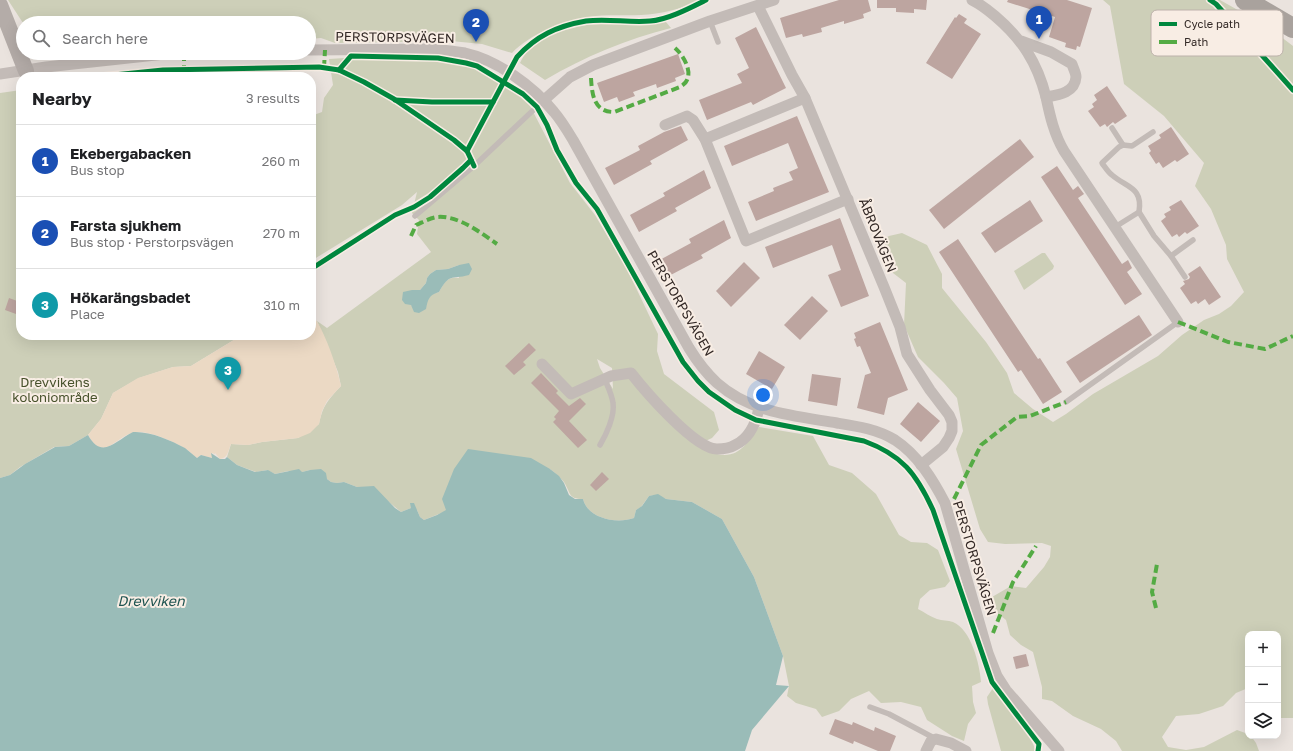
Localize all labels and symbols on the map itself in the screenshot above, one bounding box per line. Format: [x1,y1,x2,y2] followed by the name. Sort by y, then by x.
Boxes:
[1026,6,1052,39] pin: 1
[463,9,489,42] pin: 2
[1151,10,1283,56] legend
[1184,17,1240,30] text: Cycle path
[335,28,455,46] street label: PERSTORPSVÄGEN
[1184,35,1208,48] text: Path
[856,196,900,274] street label: ÅBROVÄGEN
[644,247,718,359] street label: PERSTORPSVÄGEN
[215,357,241,390] pin: 3
[12,374,98,405] park label: Drevvikens koloniområde
[753,385,773,405] your location
[950,499,1000,617] street label: PERSTORPSVÄGEN
[117,592,186,609] water label: Drevviken

